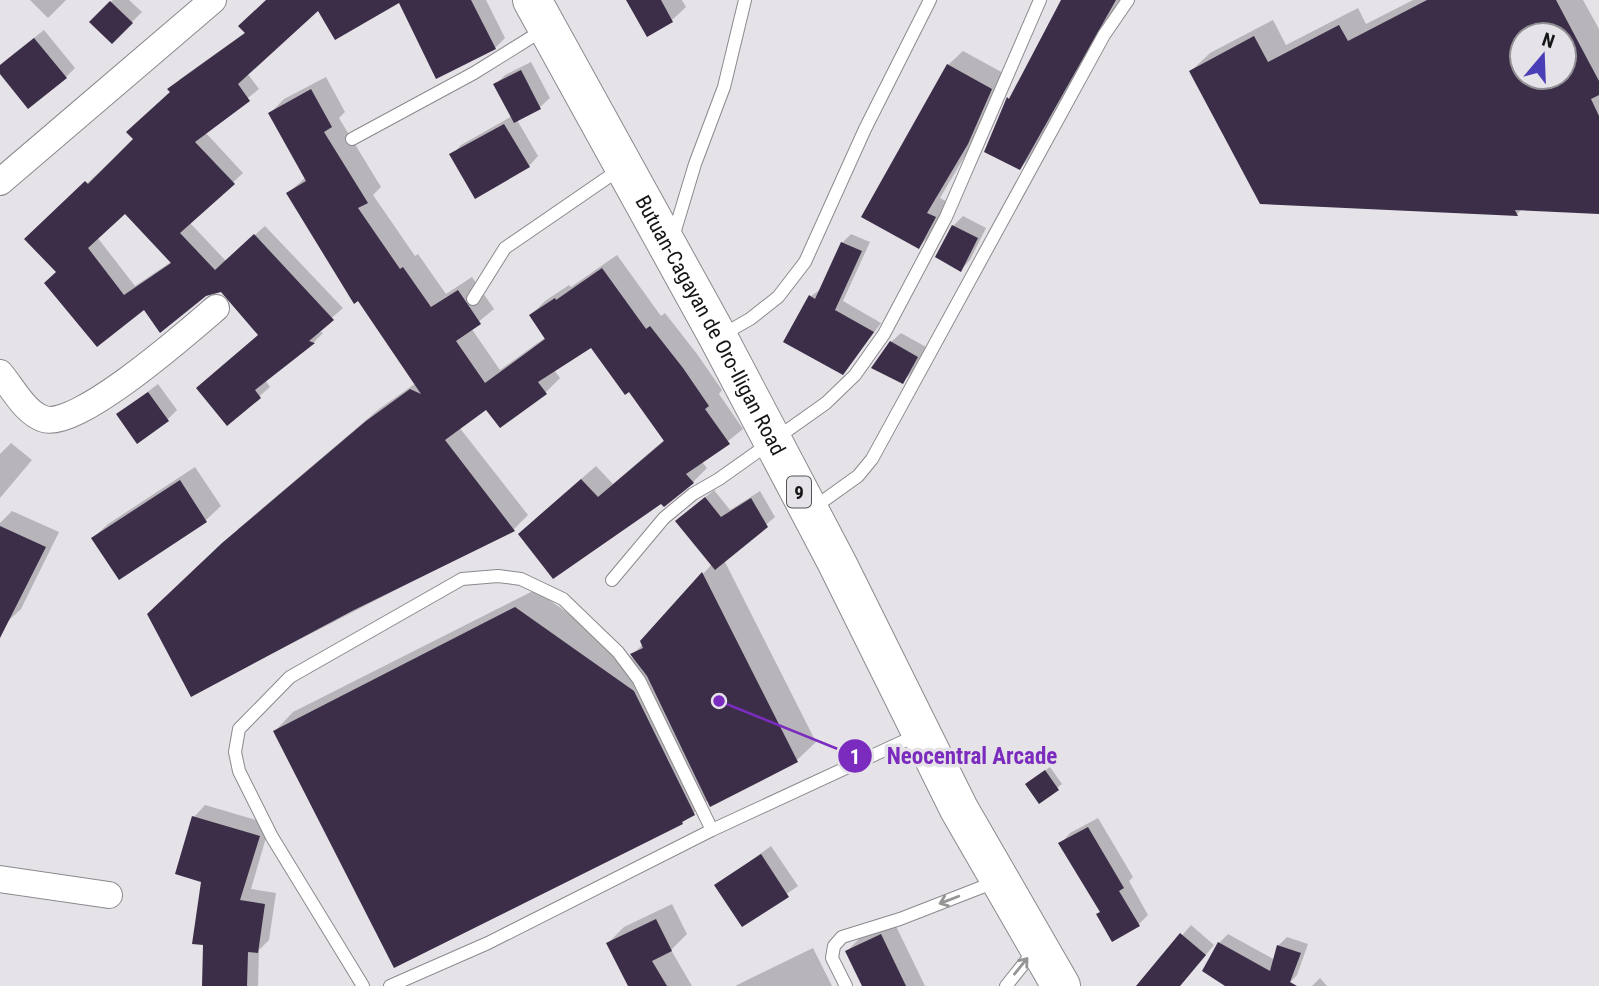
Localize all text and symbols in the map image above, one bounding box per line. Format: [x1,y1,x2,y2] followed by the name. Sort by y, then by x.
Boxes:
[1508,21,1578,91] north arrow
[1539,28,1558,53] text: N
[630,191,790,459] street label: Butuan-Cagayan de Oro-Iligan Road
[787,477,811,508] road number: 9
[837,734,1071,778] callout: Neocentral Arcade
[887,743,1057,770] text: Neocentral Arcade
[850,745,860,769] text: 1
[939,894,961,907] one-way arrow
[1014,958,1029,976] one-way arrow

